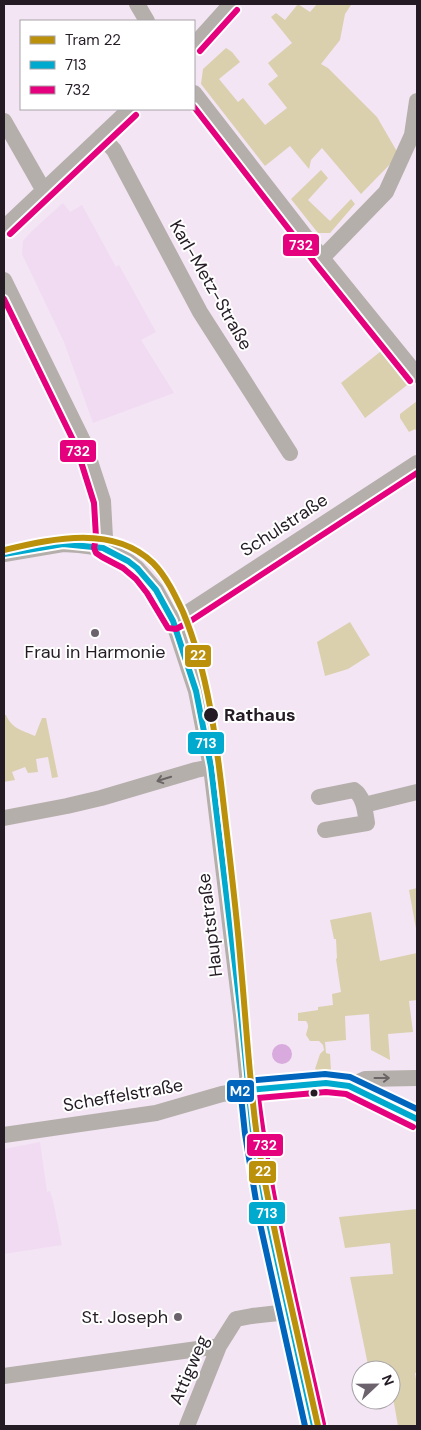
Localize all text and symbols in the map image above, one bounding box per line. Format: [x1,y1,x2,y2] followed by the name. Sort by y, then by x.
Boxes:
[20,20,195,110] legend
[65,30,121,50] text: Tram 22
[65,55,87,75] text: 713
[65,80,90,100] text: 732
[164,216,258,354] street label: Karl-Metz-Straße
[282,233,320,257] line badge: 732
[289,236,313,254] text: 732
[59,439,97,463] line badge: 732
[66,442,90,460] text: 732
[236,488,332,562] street label: Schulstraße
[89,627,101,639] marker: Frau in Harmonie
[25,640,165,664] place label: Frau in Harmonie
[184,644,212,668] line badge: 22
[190,646,206,664] text: 22
[224,703,296,727] place label: Rathaus
[202,706,220,724] marker: Rathaus
[187,731,225,755] line badge: 713
[195,734,217,752] text: 713
[156,775,172,785] one-way arrow
[192,872,228,978] street label: Hauptstraße
[61,1073,185,1117] street label: Scheffelstraße
[374,1074,390,1083] one-way arrow
[226,1079,255,1103] line badge: M2
[230,1082,250,1100] text: M2
[309,1088,319,1098] unlabelled marker
[246,1133,284,1157] line badge: 732
[253,1136,277,1154] text: 732
[248,1160,277,1184] line badge: 22
[255,1162,271,1180] text: 22
[248,1201,286,1225] line badge: 713
[256,1204,278,1222] text: 713
[82,1305,168,1329] place label: St. Joseph
[172,1311,184,1323] marker: St. Joseph
[164,1332,214,1408] street label: Attigweg
[351,1360,401,1410] north arrow
[378,1372,398,1388] text: N

